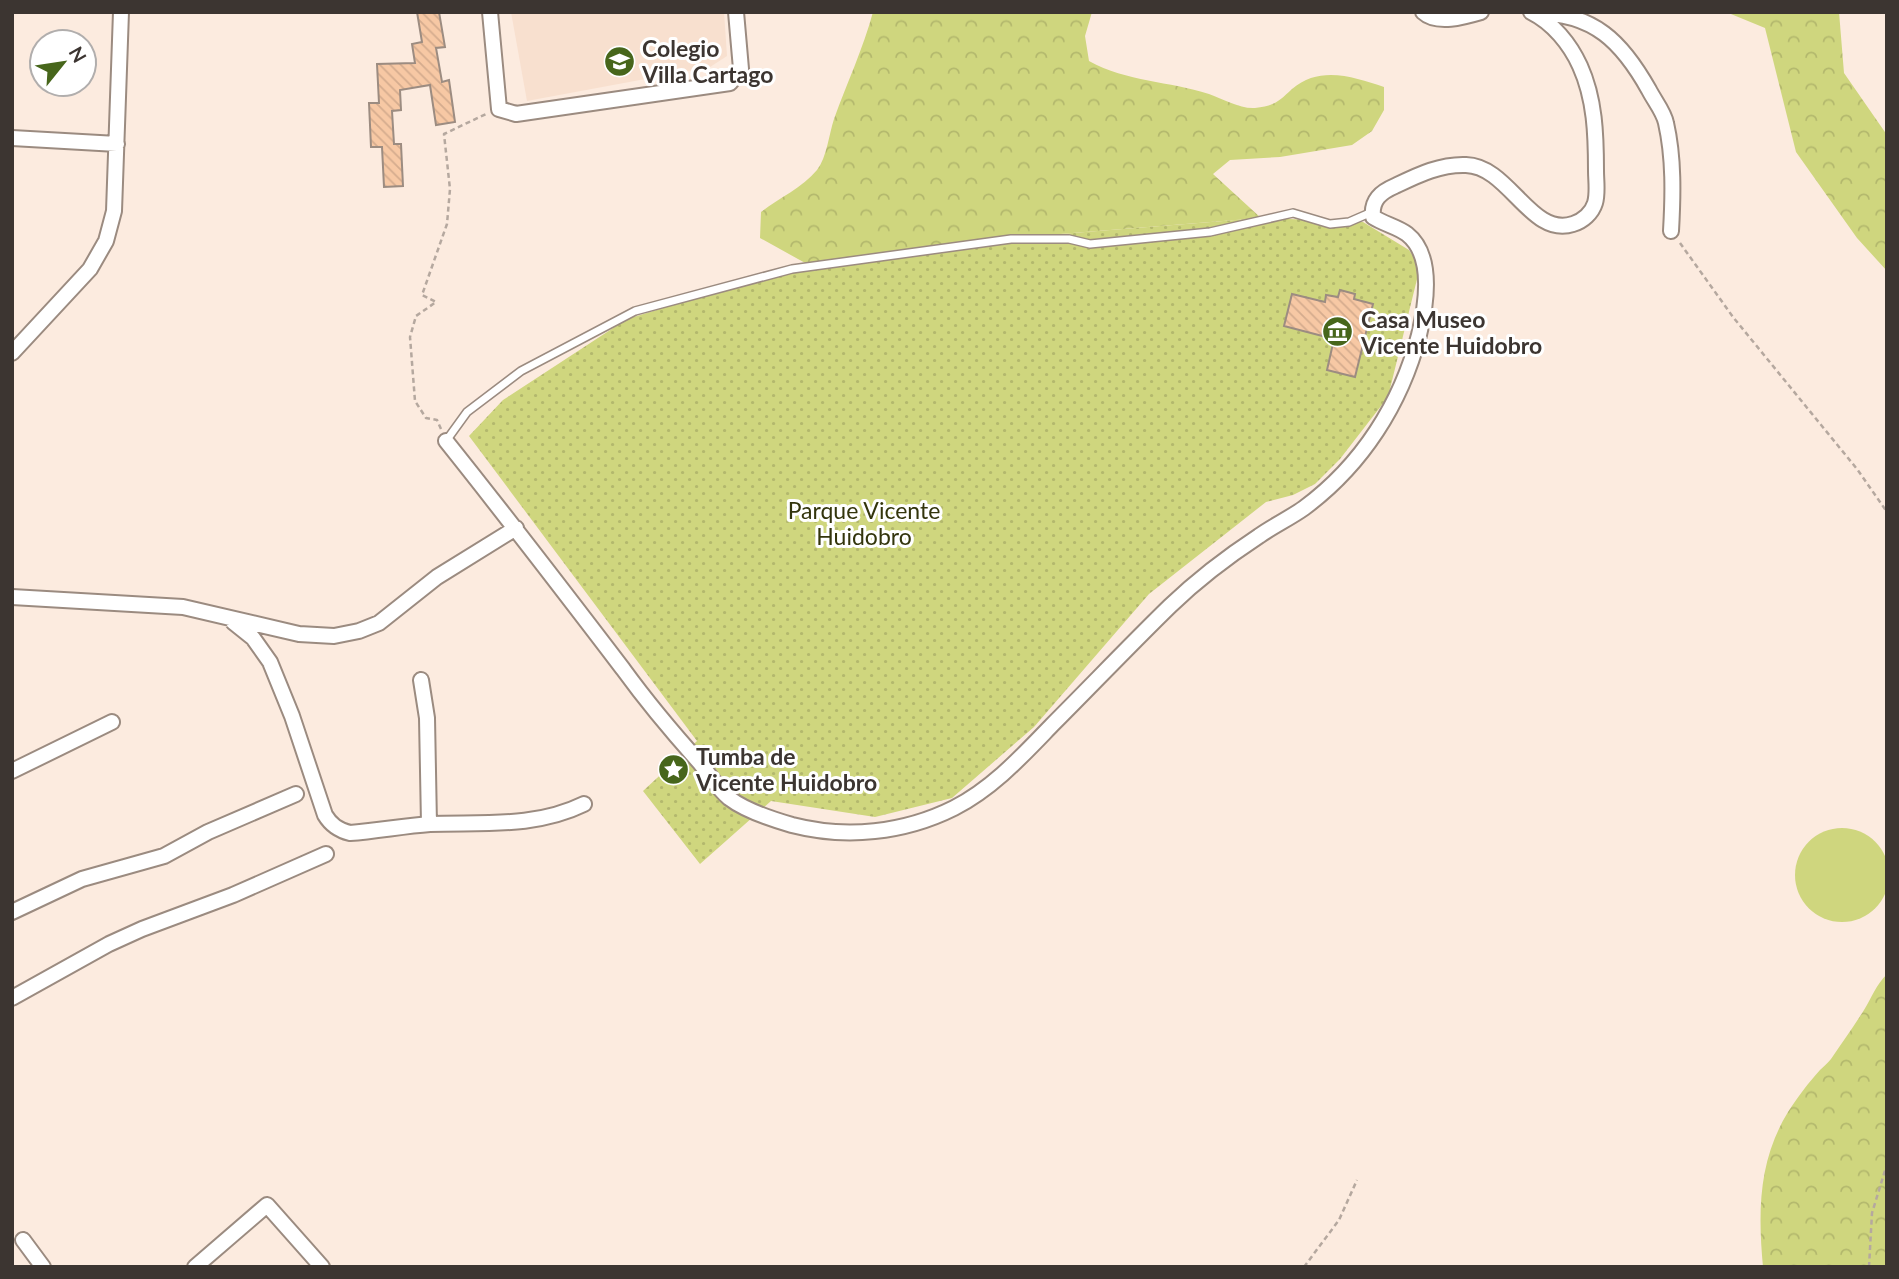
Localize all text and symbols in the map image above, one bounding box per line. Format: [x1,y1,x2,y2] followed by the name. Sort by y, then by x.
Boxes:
[28,28,98,98] north arrow
[641,34,773,88] place label: Colegio Villa Cartago
[65,42,92,66] text: N
[602,44,636,78] school or university icon: Colegio Villa Cartago
[1360,305,1542,359] place label: Casa Museo Vicente Huidobro
[1321,315,1355,349] museum icon: Casa Museo Vicente Huidobro
[788,496,940,550] park label: Parque Vicente Huidobro
[695,742,877,796] place label: Tumba de Vicente Huidobro
[656,752,690,786] place icon: Tumba de Vicente Huidobro

